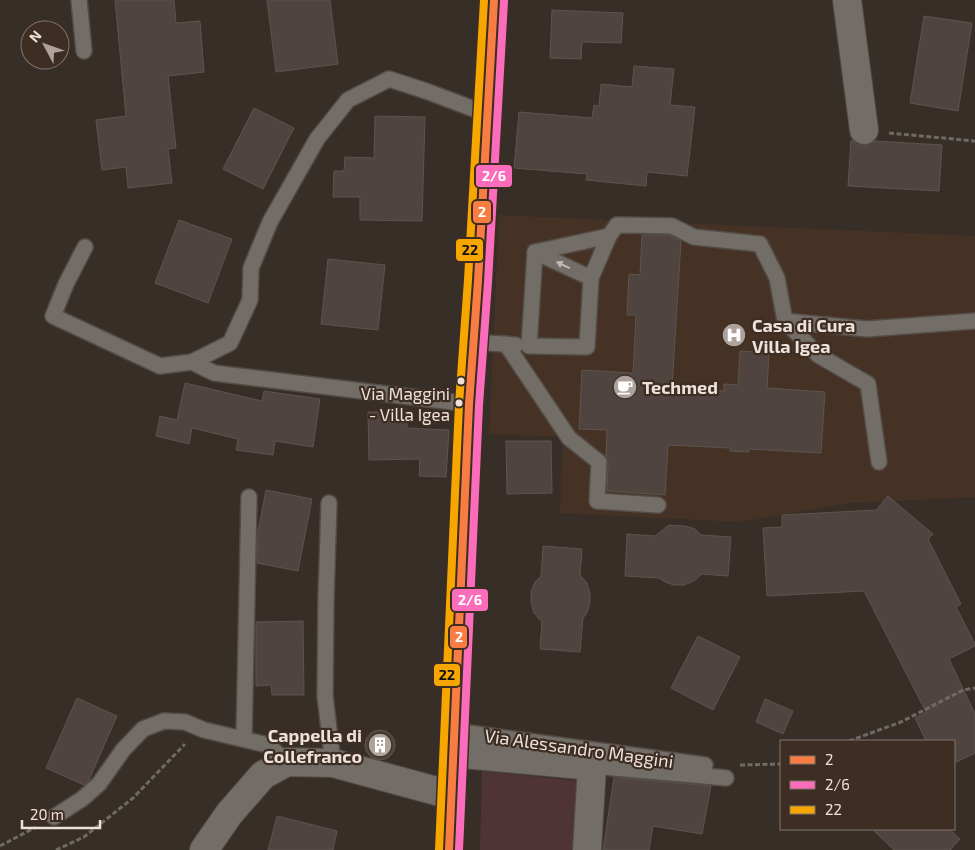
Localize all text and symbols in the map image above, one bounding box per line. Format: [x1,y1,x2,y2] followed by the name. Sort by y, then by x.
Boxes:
[20,20,70,70] north arrow
[25,27,45,46] text: N
[475,164,513,188] line badge: 2/6
[482,167,506,184] text: 2/6
[472,200,492,224] line badge: 2
[478,203,486,220] text: 2
[455,238,484,262] line badge: 22
[462,241,478,258] text: 22
[556,261,570,269] one-way arrow
[752,314,855,357] place label: Casa di Cura Villa Igea
[721,322,747,348] hospital icon: Casa di Cura Villa Igea
[612,374,638,400] cafe icon: Techmed
[456,376,466,386] unlabelled marker
[642,376,718,398] place label: Techmed
[361,383,450,425] place label: Via Maggini - Villa Igea
[454,398,464,408] marker: Via Maggini - Villa Igea
[451,588,489,612] line badge: 2/6
[458,591,482,608] text: 2/6
[449,625,468,649] line badge: 2
[455,628,463,645] text: 2
[433,663,461,687] line badge: 22
[439,666,455,683] text: 22
[263,724,362,767] place label: Cappella di Collefranco
[483,724,675,772] street label: Via Alessandro Maggini
[367,732,393,758] building icon: Cappella di Collefranco
[780,740,955,830] legend
[825,750,833,768] text: 2
[825,775,850,793] text: 2/6
[22,798,100,830] scale bar
[825,800,842,818] text: 22
[30,805,64,823] text: 20 m

